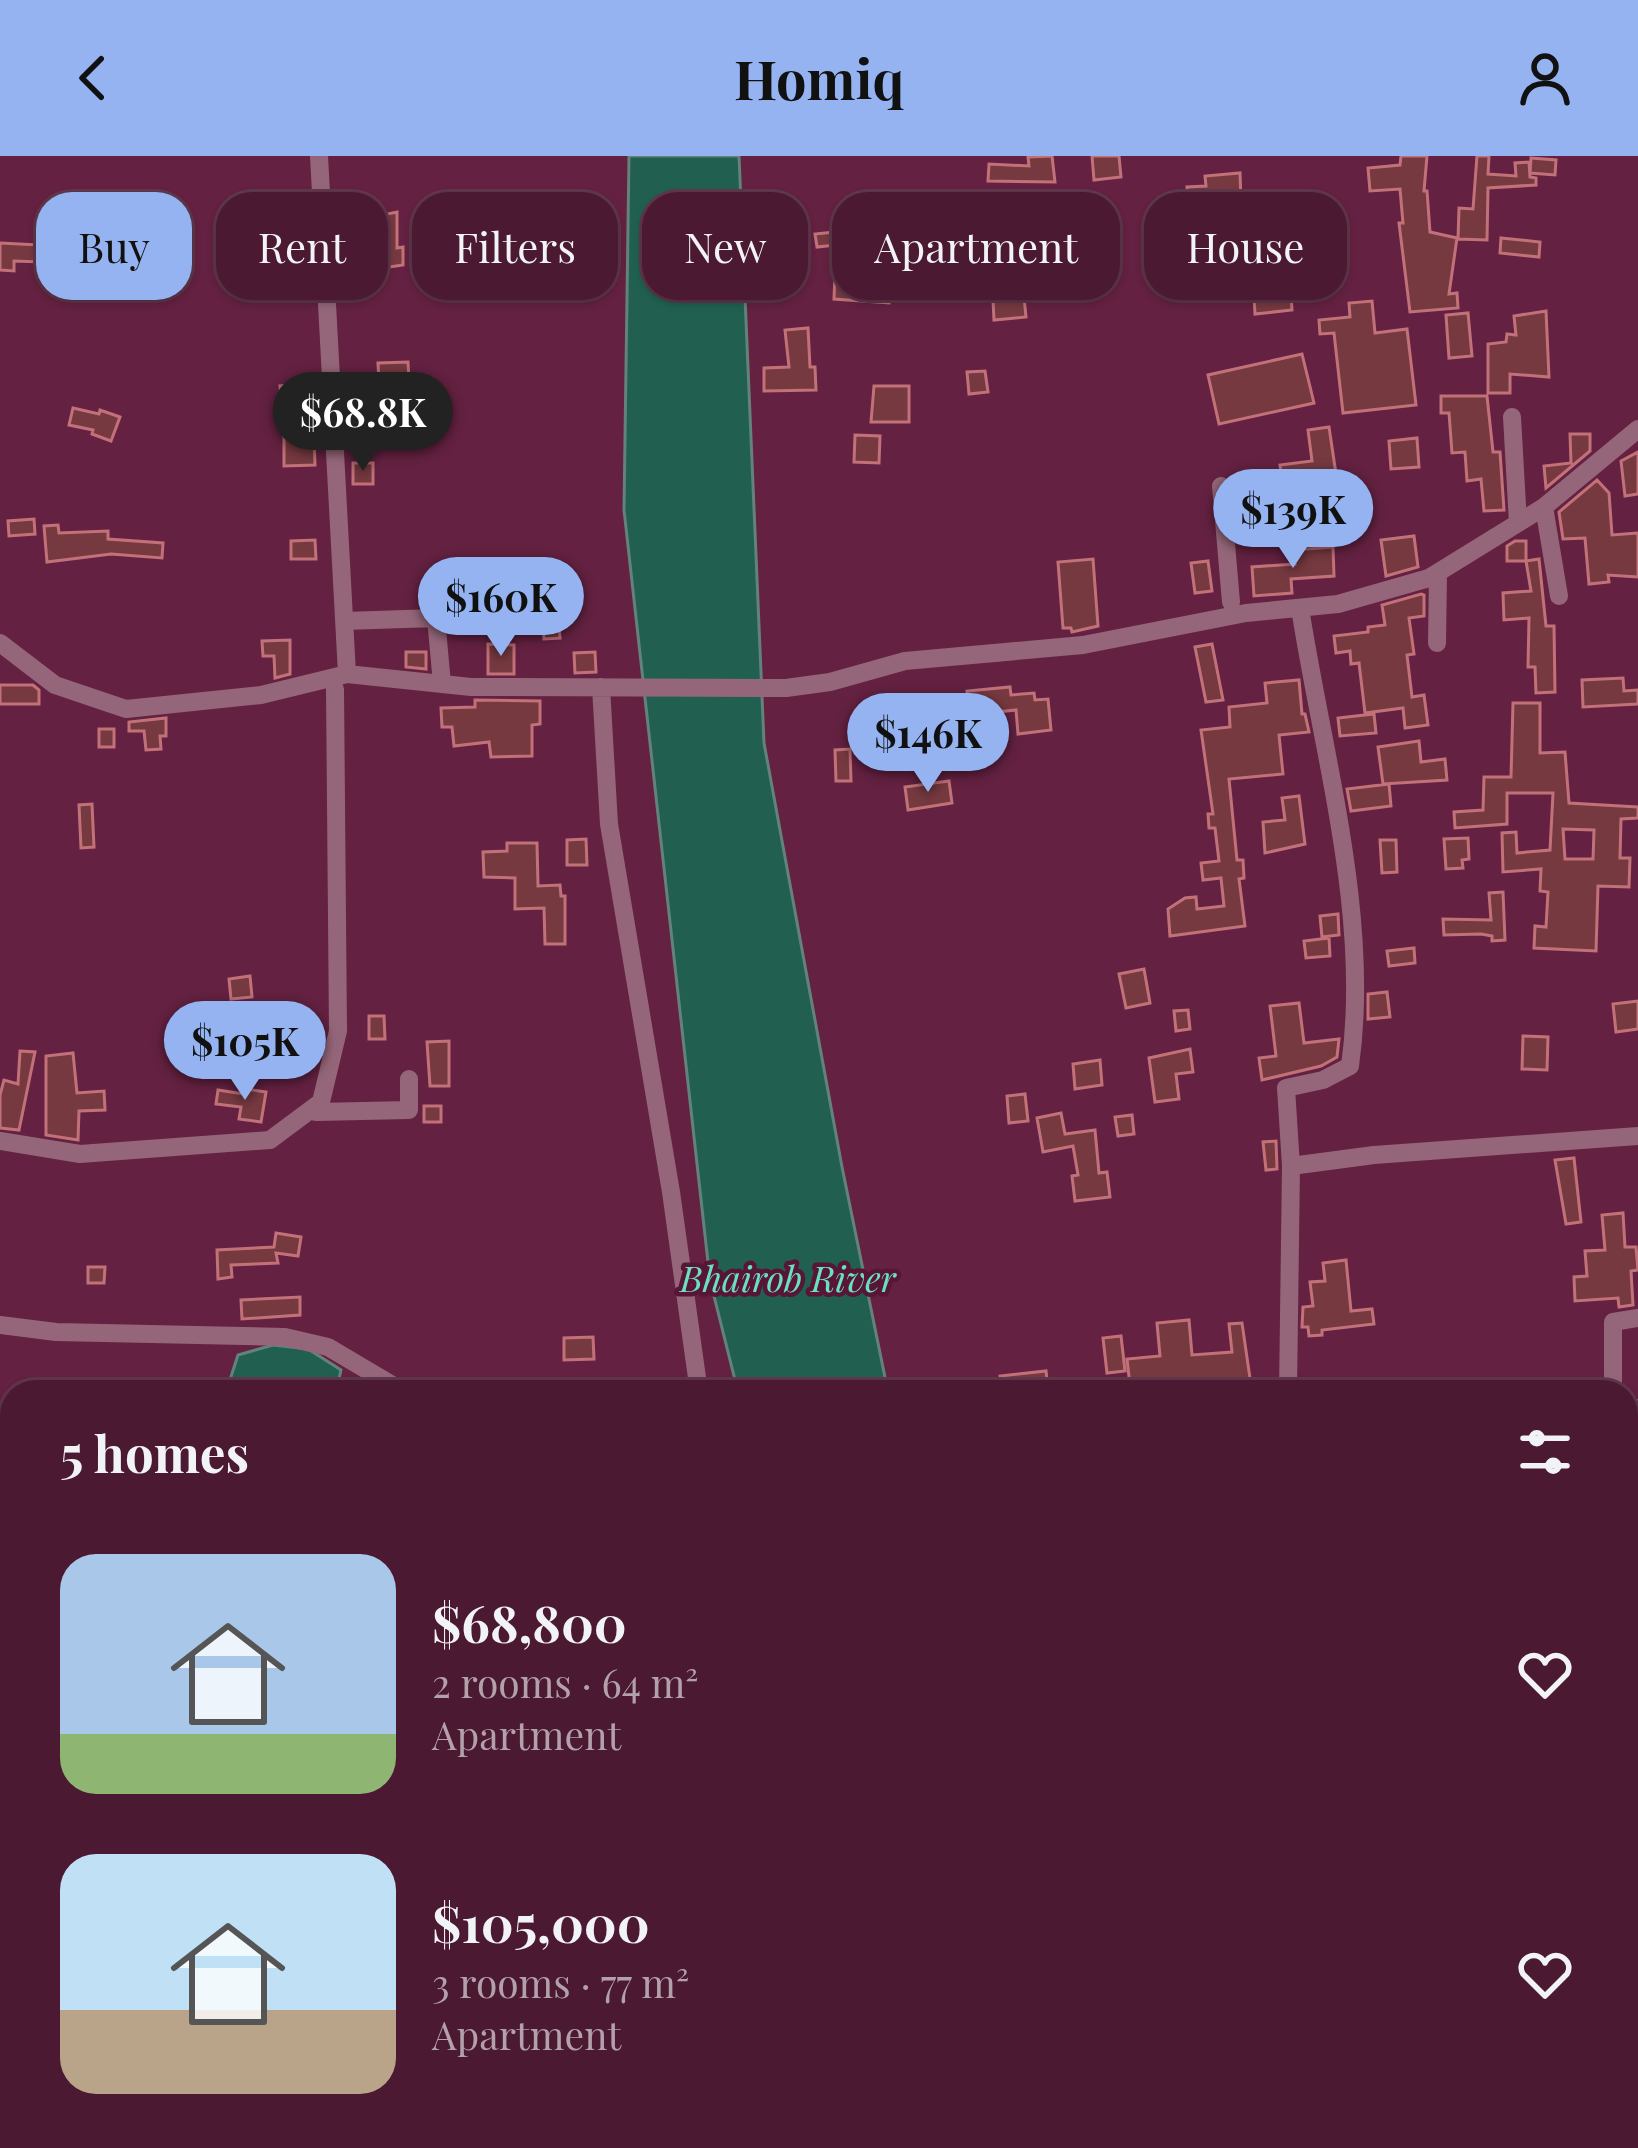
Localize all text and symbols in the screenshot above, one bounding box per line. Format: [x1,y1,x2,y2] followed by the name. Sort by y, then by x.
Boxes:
[734,42,904,114] text: Homiq
[60,45,126,111] icon: back
[1512,45,1578,111] icon: person
[36,192,192,300] chip: Buy
[216,192,388,300] chip: Rent
[412,192,618,300] chip: Filters
[642,192,808,300] chip: New
[832,192,1120,300] chip: Apartment
[1144,192,1347,300] chip: House
[265,372,461,474] pin: $68.8K
[300,385,426,437] text: $68.8K
[1209,469,1377,571] pin: $139K
[1240,482,1346,534] text: $139K
[417,557,585,659] pin: $160K
[445,570,557,622] text: $160K
[844,693,1012,795] pin: $146K
[874,706,982,758] text: $146K
[161,1001,329,1103] pin: $105K
[191,1014,299,1066] text: $105K
[678,1253,898,1301] water label: Bhairob River
[60,1418,249,1486] text: 5 homes
[1512,1419,1578,1485] icon: filters
[432,1588,627,1656] text: $68,800
[156,1602,300,1746] icon: home
[1512,1641,1578,1707] icon: heart
[432,1656,698,1708] text: 2 rooms · 64 m²
[432,1708,621,1760] text: Apartment
[432,1888,650,1956] text: $105,000
[156,1902,300,2046] icon: home
[1512,1941,1578,2007] icon: heart
[432,1956,689,2008] text: 3 rooms · 77 m²
[432,2008,621,2060] text: Apartment

